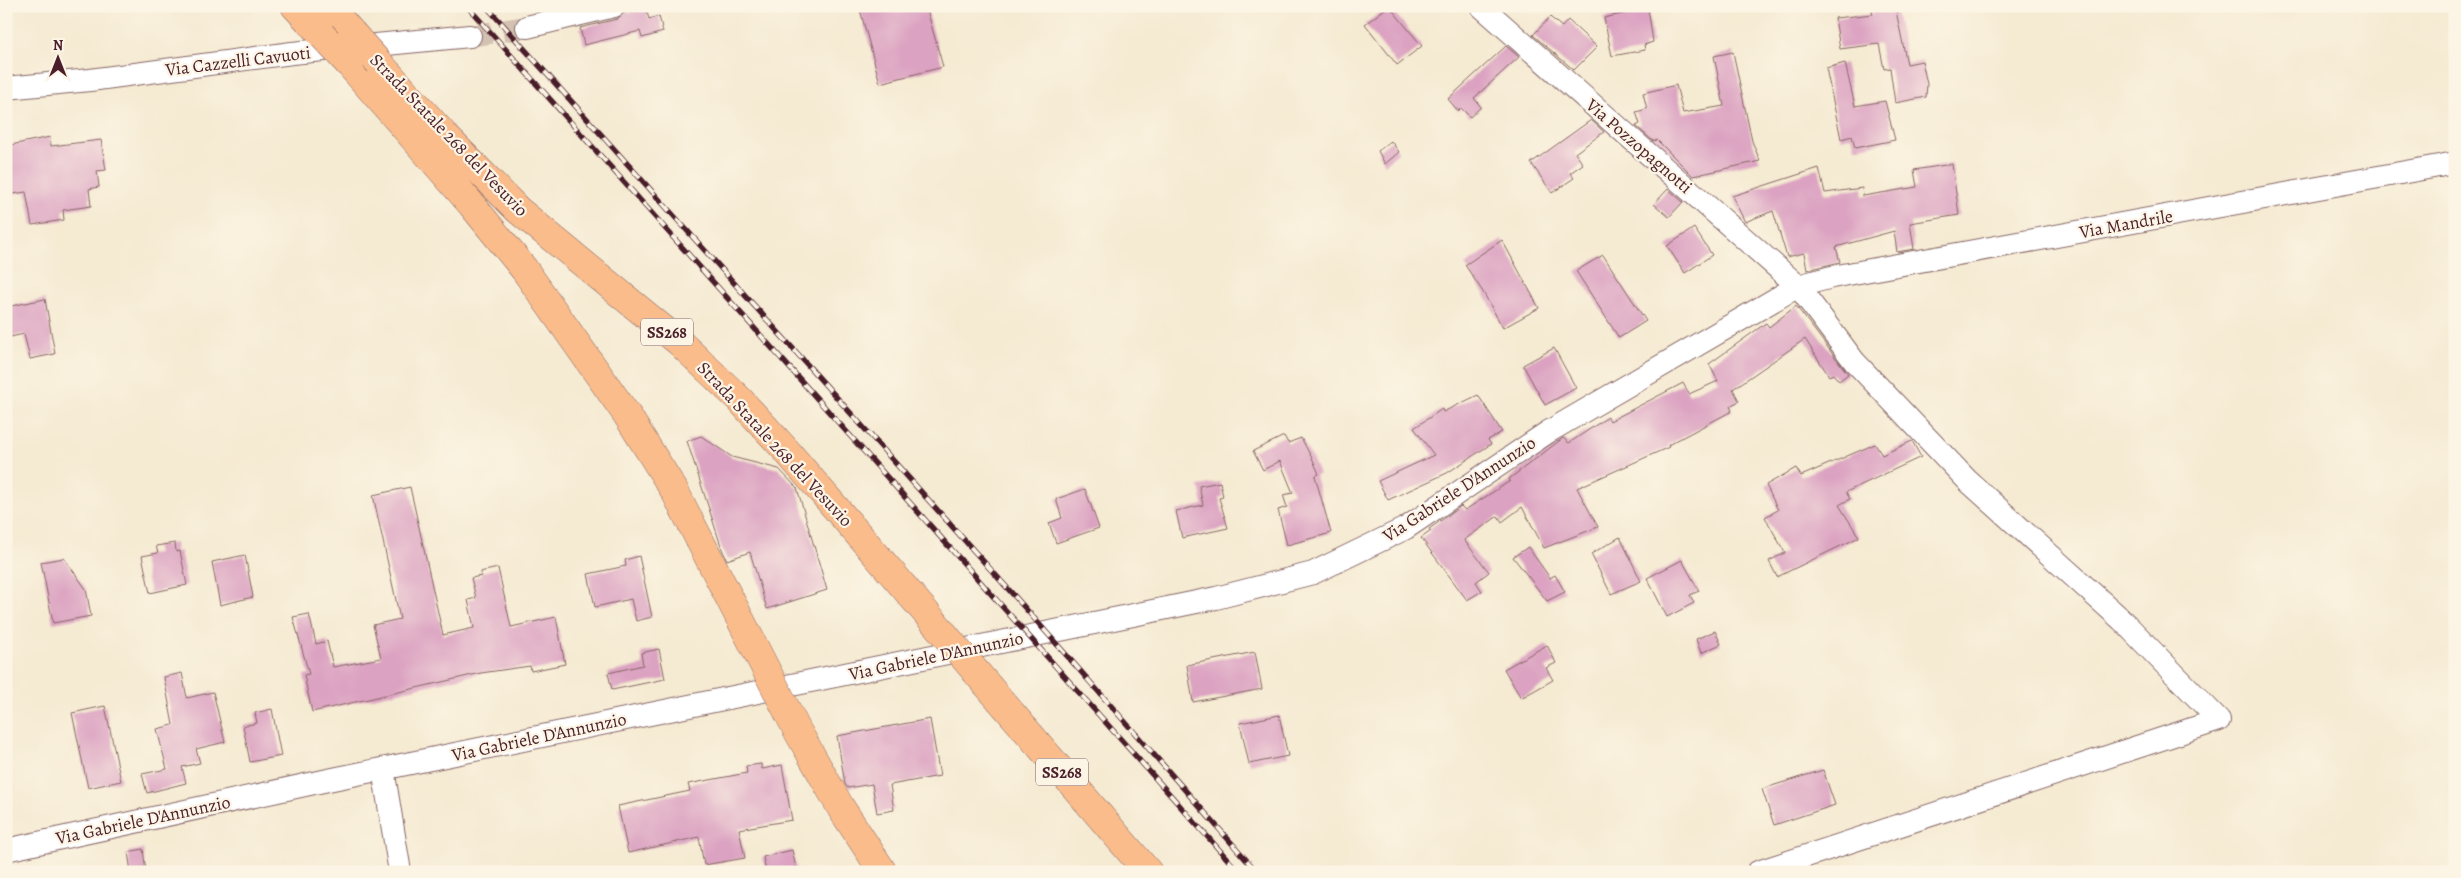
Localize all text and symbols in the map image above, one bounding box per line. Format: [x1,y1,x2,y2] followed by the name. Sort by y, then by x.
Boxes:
[32,32,82,82] north arrow
[53,36,63,55] text: N
[163,40,312,82] street label: Via Cazzelli Cavuoti
[365,48,533,222] street label: Strada Statale 268 del Vesuvio
[1580,92,1697,199] street label: Via Pozzopagnotti
[2076,204,2175,244] street label: Via Mandrile
[641,318,693,346] road number: SS268
[692,356,858,532] street label: Strada Statale 268 del Vesuvio
[1377,430,1540,548] street label: Via Gabriele D'Annunzio
[845,626,1026,686] street label: Via Gabriele D'Annunzio
[448,707,629,767] street label: Via Gabriele D'Annunzio
[1036,759,1088,786] road number: SS268
[52,790,233,850] street label: Via Gabriele D'Annunzio

